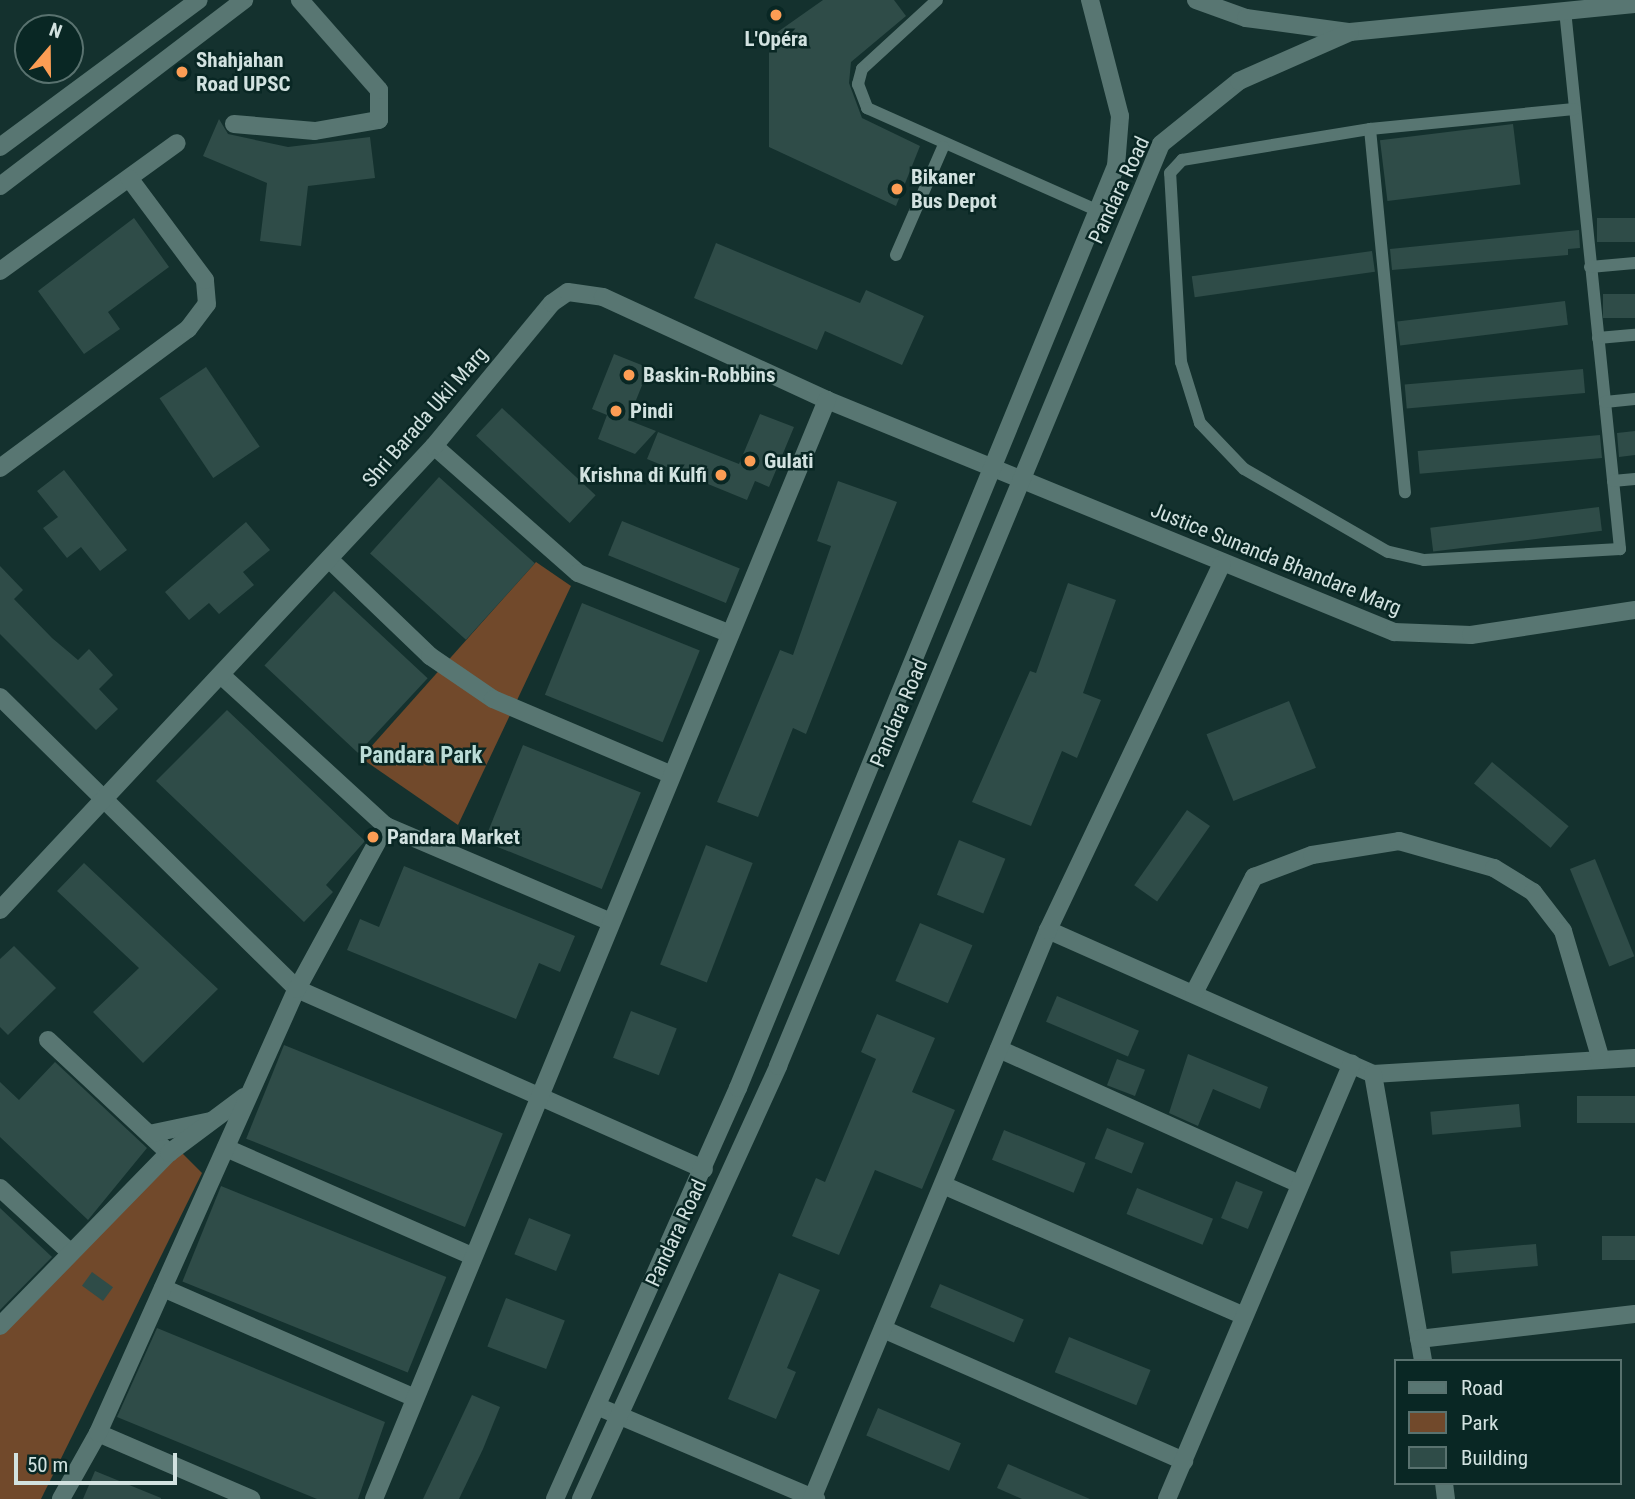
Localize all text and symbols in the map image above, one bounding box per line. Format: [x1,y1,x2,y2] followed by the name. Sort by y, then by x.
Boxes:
[768,7,784,23] marker: L'Opéra
[14,14,84,84] north arrow
[46,18,65,43] text: N
[744,26,808,52] place label: L'Opéra
[196,47,290,97] place label: Shahjahan Road UPSC
[174,64,190,80] marker: Shahjahan Road UPSC
[1083,132,1155,248] street label: Pandara Road
[911,164,997,214] place label: Bikaner Bus Depot
[889,181,905,197] marker: Bikaner Bus Depot
[357,342,493,492] street label: Shri Barada Ukil Marg
[643,362,775,388] place label: Baskin-Robbins
[621,367,637,383] marker: Baskin-Robbins
[630,398,673,424] place label: Pindi
[608,403,624,419] marker: Pindi
[764,448,814,474] place label: Gulati
[742,453,758,469] marker: Gulati
[579,462,707,488] place label: Krishna di Kulfi
[713,467,729,483] marker: Krishna di Kulfi
[1147,497,1405,621] street label: Justice Sunanda Bhandare Marg
[865,655,933,771] street label: Pandara Road
[359,742,483,770] district label: Pandara Park
[387,824,520,850] place label: Pandara Market
[365,829,381,845] marker: Pandara Market
[640,1175,712,1291] street label: Pandara Road
[1394,1359,1621,1485] legend
[1461,1376,1503,1400] text: Road
[1461,1411,1498,1435] text: Park
[18,1440,180,1484] scale bar
[1461,1446,1528,1470] text: Building
[27,1453,68,1477] text: 50 m

